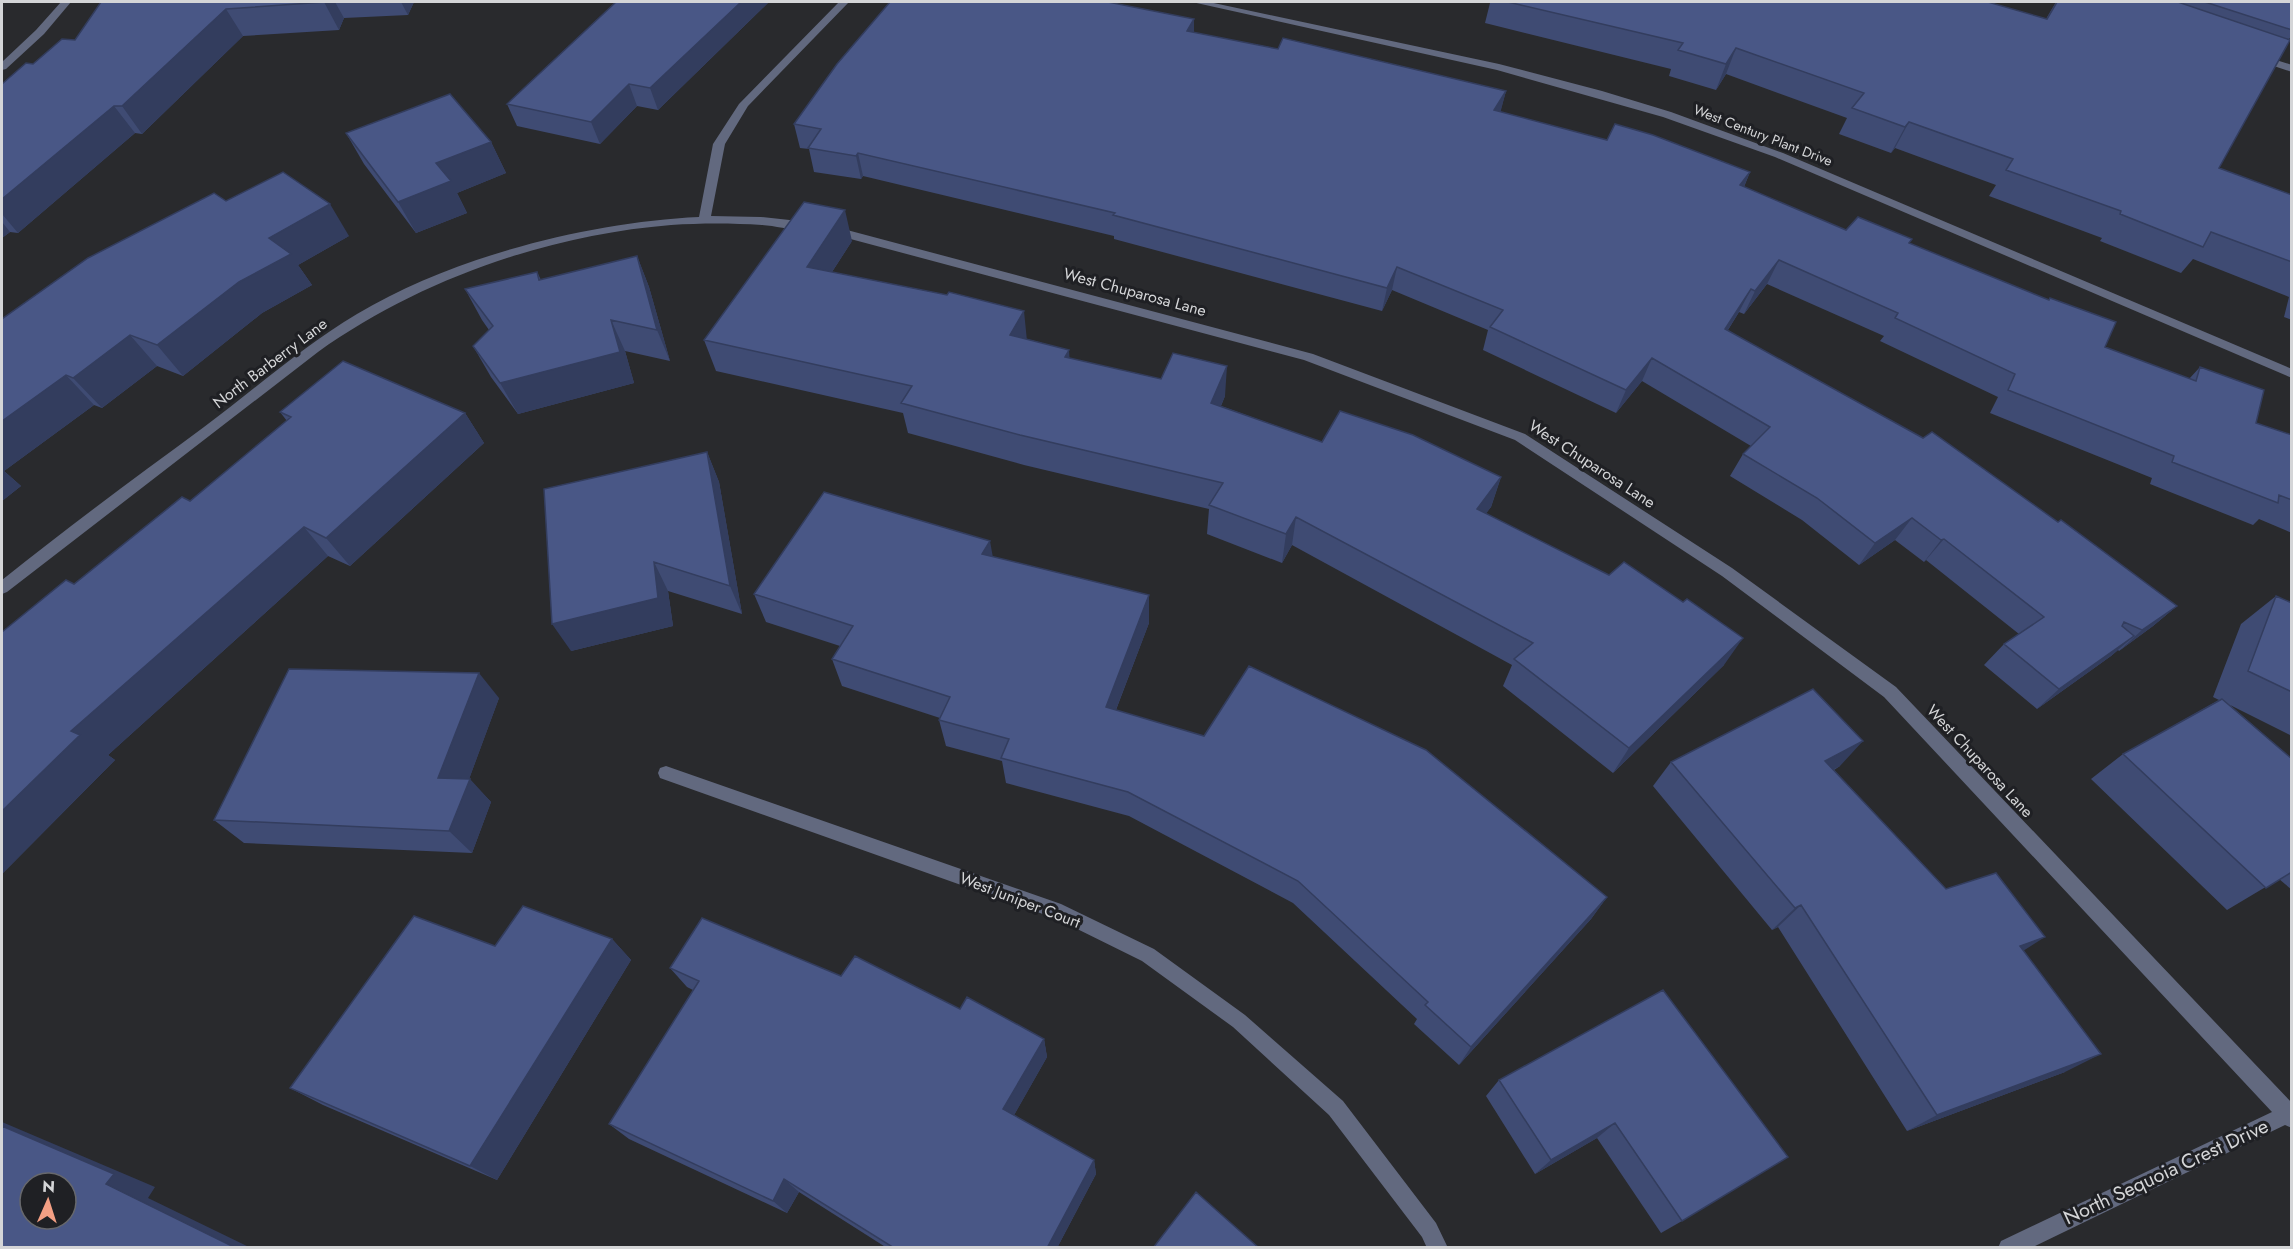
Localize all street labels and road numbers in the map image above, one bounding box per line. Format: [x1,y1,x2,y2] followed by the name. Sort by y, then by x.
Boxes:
[1691,99,1835,171] street label: West Century Plant Drive
[1061,262,1209,322] street label: West Chuparosa Lane
[208,312,332,414] street label: North Barberry Lane
[1524,414,1660,514] street label: West Chuparosa Lane
[1921,699,2039,823] street label: West Chuparosa Lane
[956,866,1084,934] street label: West Juniper Court
[2059,1112,2273,1232] street label: North Sequoia Crest Drive

